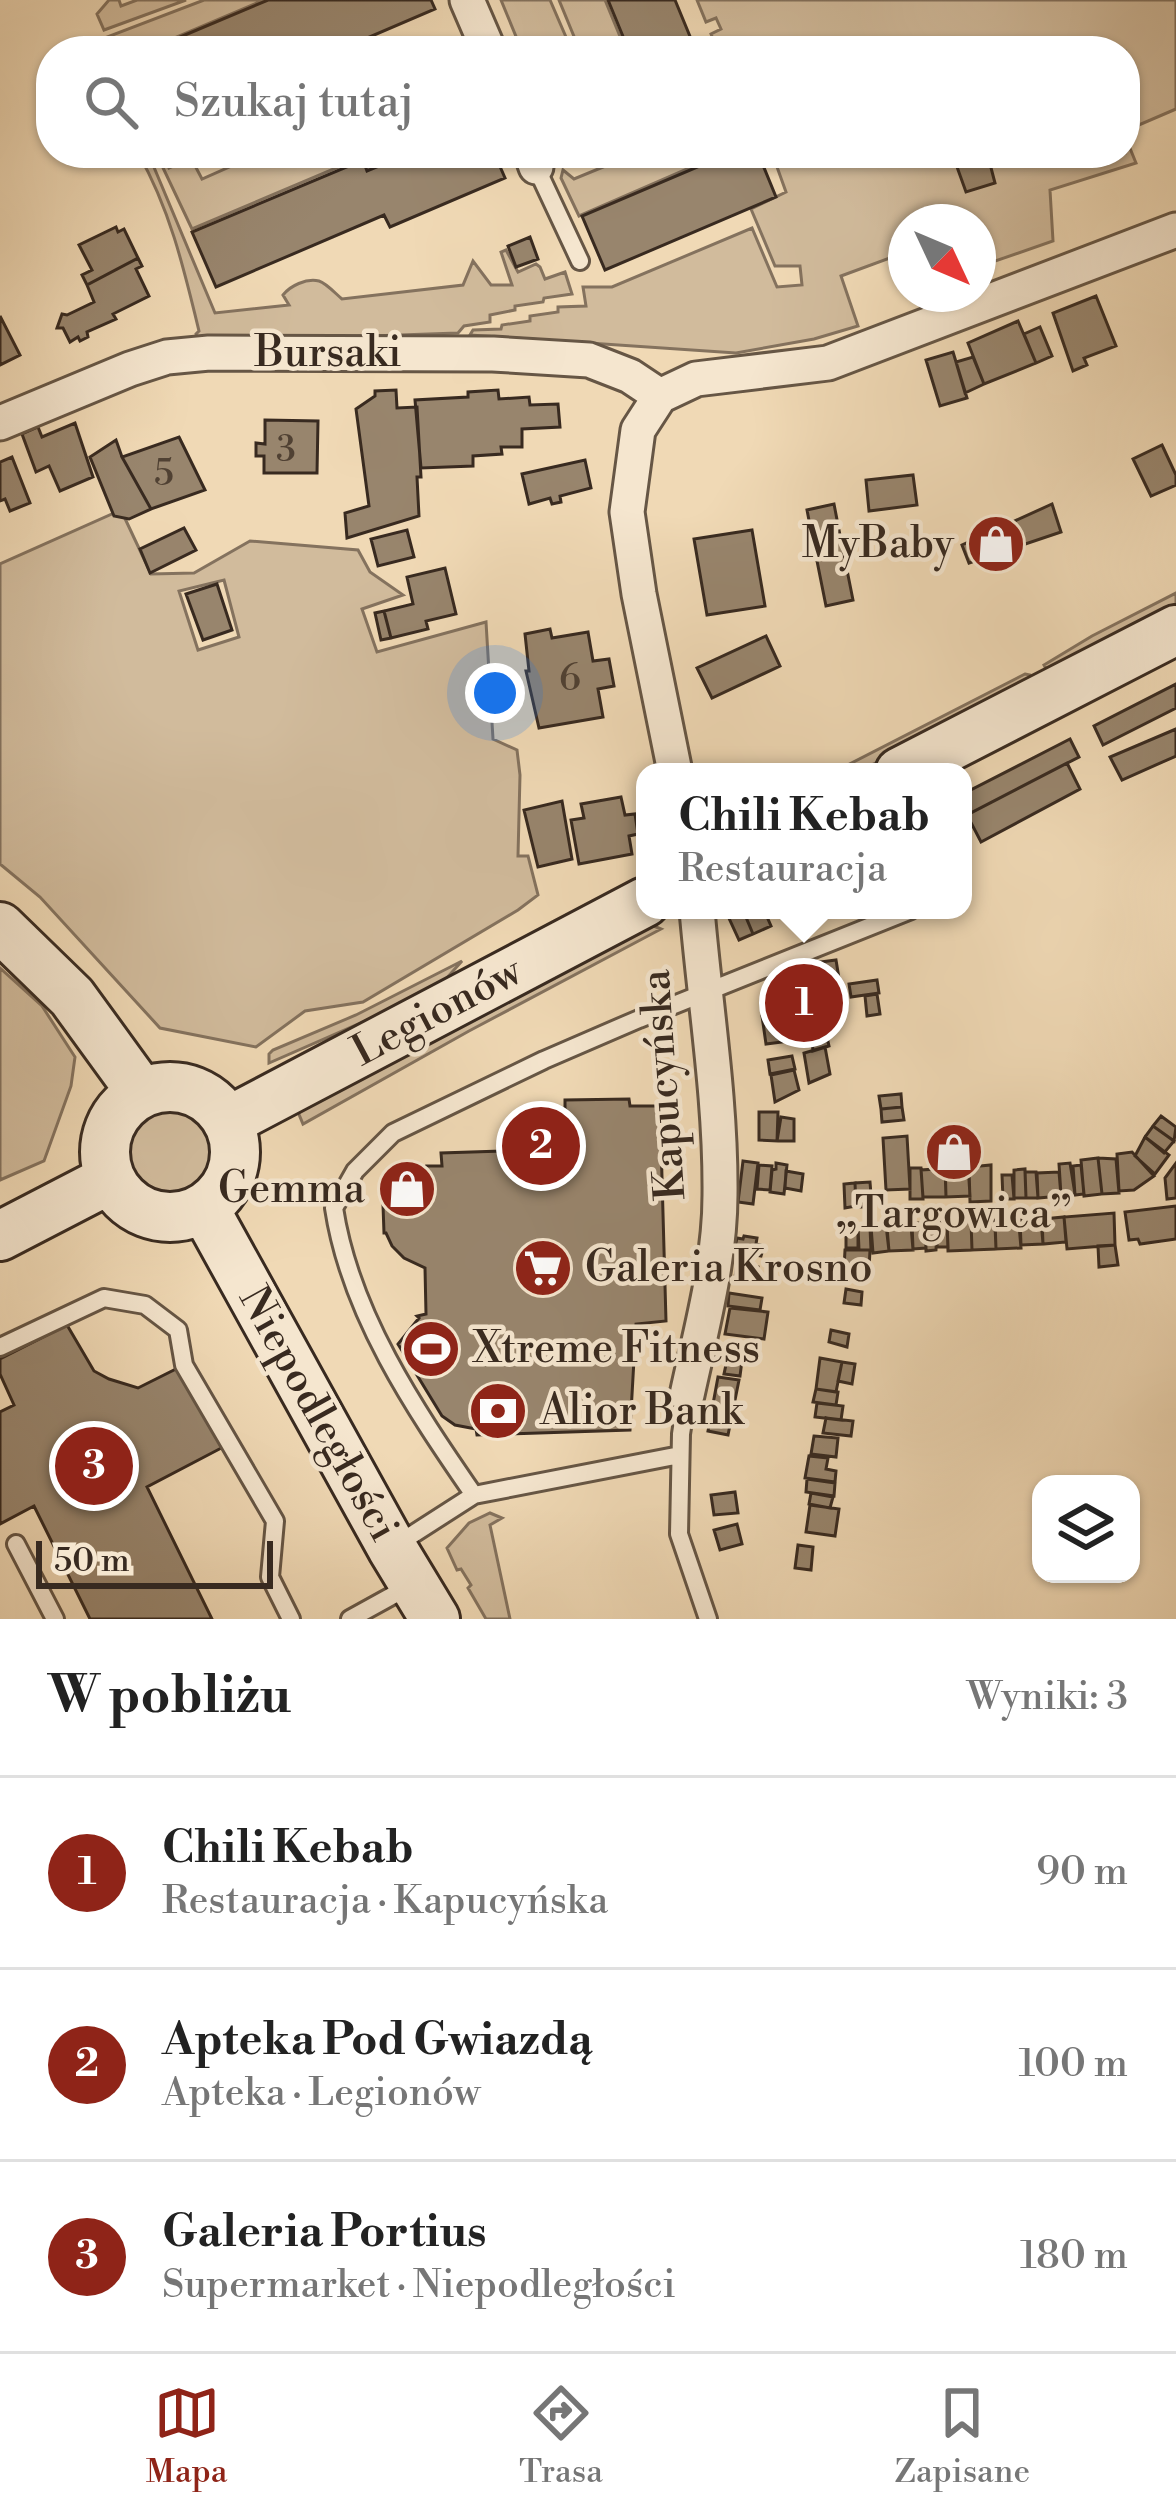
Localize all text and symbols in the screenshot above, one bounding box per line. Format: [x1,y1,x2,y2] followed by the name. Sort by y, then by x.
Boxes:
[36,36,1140,168] search box
[78,69,144,135] icon: search
[174,74,414,131] text: Szukaj tutaj
[888,204,996,312] north arrow
[253,327,402,380] street label: Bursaki
[276,428,296,473] house number: 3
[154,452,174,497] house number: 5
[965,513,1027,575] shop icon: MyBaby
[802,518,955,572] place label: MyBaby
[559,657,581,702] house number: 6
[465,663,525,723] your location
[636,763,972,919] popup
[678,788,930,845] text: Chili Kebab
[678,845,887,894] text: Restauracja
[343,945,533,1080] street label: Legionów
[765,958,843,1048] pin: 1
[629,967,700,1202] street label: Kapucyńska
[502,1101,580,1191] pin: 2
[923,1121,985,1183] shop icon: „Targowica”
[376,1158,438,1220] shop icon: Gemma
[218,1163,366,1216] place label: Gemma
[836,1188,1072,1242] place label: „Targowica”
[512,1237,574,1299] supermarket icon: Galeria Krosno
[585,1242,873,1295] place label: Galeria Krosno
[225,1277,410,1551] street label: Niepodległości
[400,1318,462,1380] sports icon: Xtreme Fitness
[472,1323,760,1376] place label: Xtreme Fitness
[467,1380,529,1442] bank icon: Alior Bank
[539,1385,745,1438] place label: Alior Bank
[55,1421,133,1511] pin: 3
[1032,1475,1140,1583] map controls
[1032,1475,1140,1583] button: layers
[36,1535,273,1588] scale bar
[54,1541,130,1582] text: 50 m
[48,1665,291,1729] text: W pobliżu
[967,1673,1128,1722] text: Wyniki: 3
[162,1820,414,1877] text: Chili Kebab
[78,1848,96,1897] text: 1
[1036,1848,1128,1897] text: 90 m
[162,1877,608,1926] text: Restauracja · Kapucyńska
[162,2012,593,2069] text: Apteka Pod Gwiazdą
[75,2040,99,2089] text: 2
[1019,2040,1128,2089] text: 100 m
[162,2069,480,2118] text: Apteka · Legionów
[162,2204,487,2261] text: Galeria Portius
[75,2232,99,2281] text: 3
[1020,2232,1128,2281] text: 180 m
[162,2261,676,2310] text: Supermarket · Niepodległości
[146,2380,227,2493] tab: Mapa
[519,2380,603,2493] tab: Trasa
[895,2380,1030,2493] tab: Zapisane

